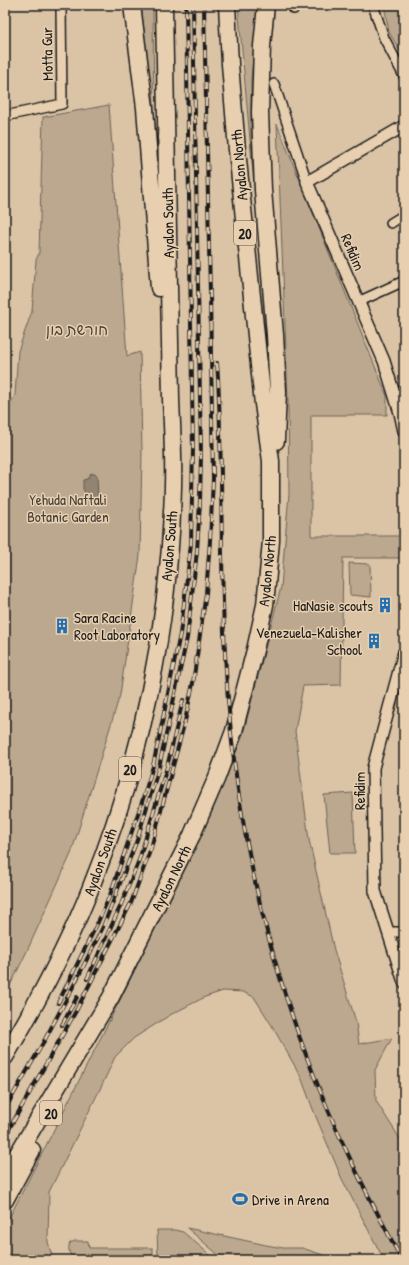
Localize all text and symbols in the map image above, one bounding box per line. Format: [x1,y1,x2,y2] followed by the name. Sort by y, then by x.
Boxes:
[36,27,58,81] street label: Motta Gur
[225,129,253,201] street label: Ayalon North
[157,188,179,258] street label: Ayalon South
[234,221,256,245] road number: 20
[336,230,370,274] street label: Refidim
[46,319,108,340] park label: חורשת בון
[27,489,109,527] park label: Yehuda Naftali Botanic Garden
[155,510,183,582] street label: Ayalon South
[253,535,281,607] street label: Ayalon North
[293,595,373,616] place label: HaNasie scouts
[376,596,394,614] building icon: HaNasie scouts
[74,607,160,645] place label: Sara Racine Root Laboratory
[53,617,71,635] building icon: Sara Racine Root Laboratory
[256,622,362,660] place label: Venezuela-Kalisher School
[365,632,383,650] building icon: Venezuela-Kalisher School
[119,757,141,781] road number: 20
[349,772,370,810] street label: Refidim
[78,825,122,899] street label: Ayalon South
[146,841,196,915] street label: Ayalon North
[40,1101,62,1125] road number: 20
[252,1189,329,1210] place label: Drive in Arena
[231,1190,249,1208] sports icon: Drive in Arena

